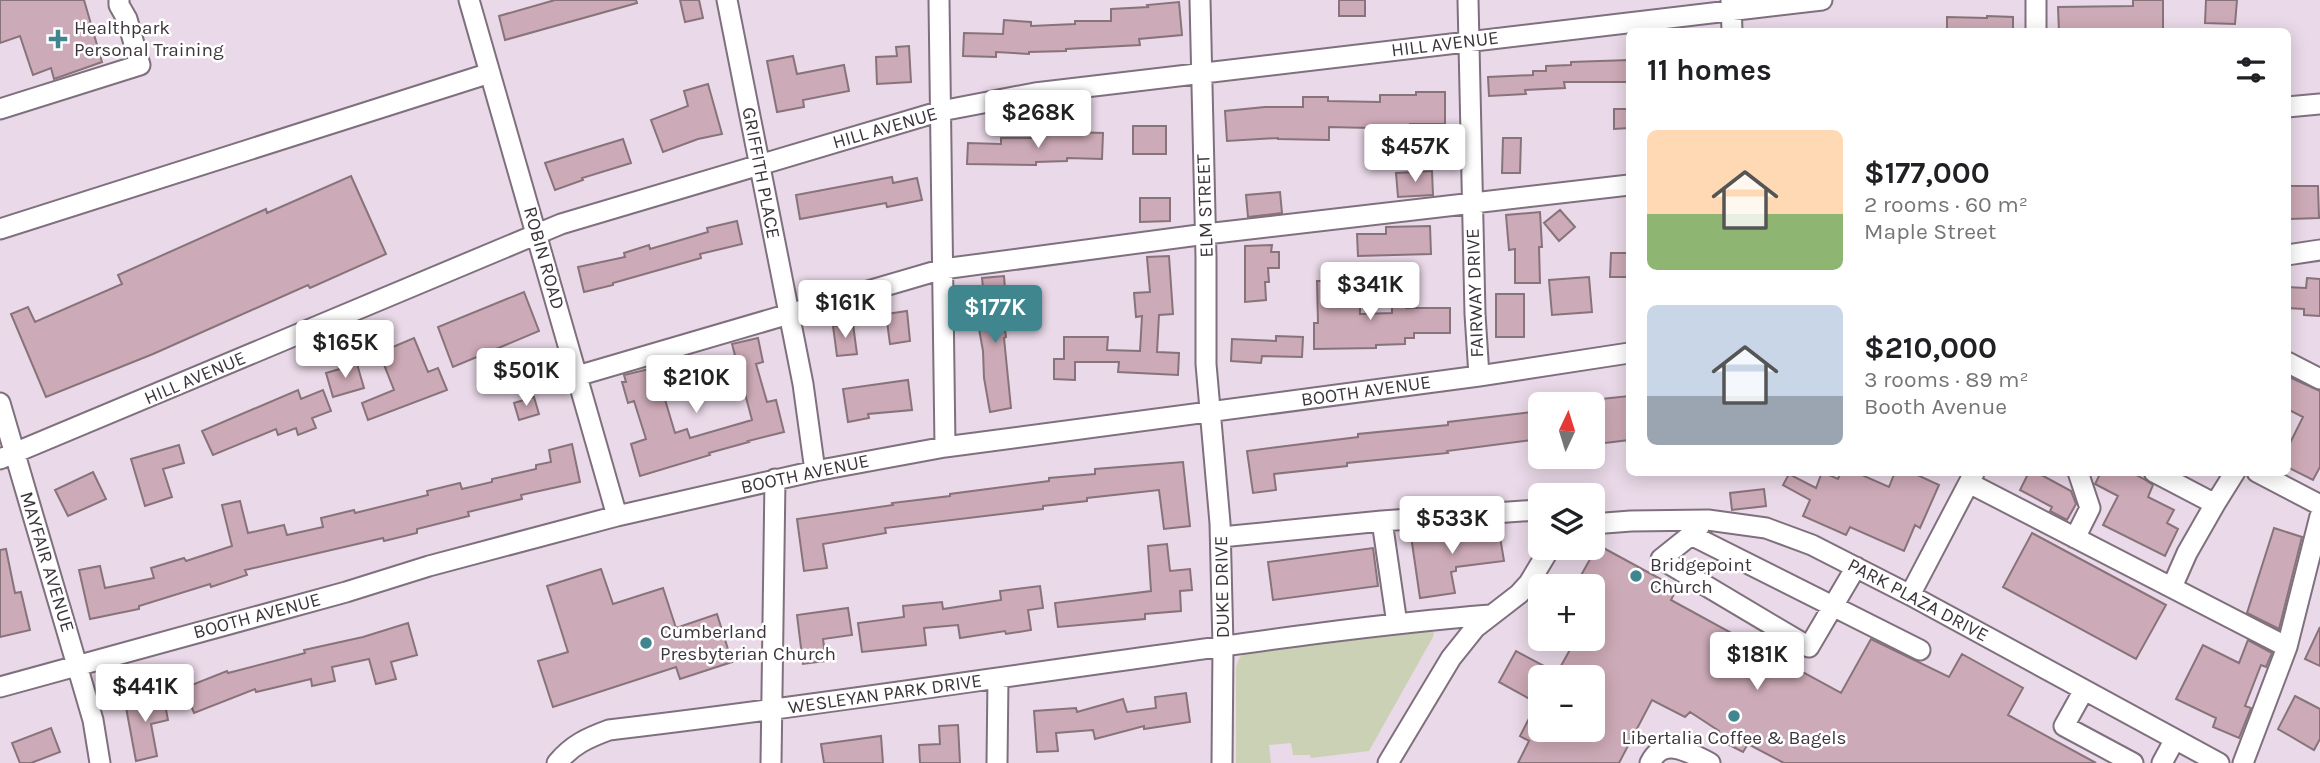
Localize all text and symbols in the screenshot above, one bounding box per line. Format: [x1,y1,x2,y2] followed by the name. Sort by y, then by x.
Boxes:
[74,17,224,61] place label: Healthpark Personal Training
[1390,26,1500,62] street label: HILL AVENUE
[48,29,68,49] marker: Healthpark Personal Training
[2232,51,2270,89] icon: filters
[1647,52,1772,88] text: 11 homes
[989,90,1087,150] pin: $268K
[1001,99,1075,126] text: $268K
[830,103,940,153] street label: HILL AVENUE
[737,105,785,241] street label: GRIFFITH PLACE
[1366,124,1464,184] pin: $457K
[1380,133,1450,160] text: $457K
[1192,153,1218,258] street label: ELM STREET
[1864,155,1990,191] text: $177,000
[1703,158,1787,242] icon: home
[1864,191,2028,218] text: 2 rooms · 60 m²
[519,204,569,312] street label: ROBIN ROAD
[1864,218,1996,245] text: Maple Street
[1462,228,1488,358] street label: FAIRWAY DRIVE
[1321,262,1419,322] pin: $341K
[1336,271,1404,298] text: $341K
[796,280,894,340] pin: $161K
[946,286,1044,345] pin: $177K
[814,289,876,316] text: $161K
[964,294,1026,321] text: $177K
[296,320,394,380] pin: $165K
[312,329,378,356] text: $165K
[1864,330,1997,366] text: $210,000
[1703,333,1787,417] icon: home
[141,347,249,409] street label: HILL AVENUE
[477,348,575,408] pin: $501K
[647,356,745,415] pin: $210K
[492,357,560,384] text: $501K
[662,364,730,391] text: $210K
[1864,366,2029,393] text: 3 rooms · 89 m²
[1300,371,1432,411] street label: BOOTH AVENUE
[1528,392,1605,469] north arrow
[1528,392,1605,742] map controls
[1864,393,2007,420] text: Booth Avenue
[739,450,871,498] street label: BOOTH AVENUE
[1528,483,1605,560] button: layers
[15,489,79,635] street label: MAYFAIR AVENUE
[1403,496,1501,556] pin: $533K
[1416,505,1488,532] text: $533K
[1210,536,1234,638] street label: DUKE DRIVE
[1650,554,1752,598] place label: Bridgepoint Church
[1844,554,1992,646] street label: PARK PLAZA DRIVE
[1628,568,1644,584] marker: Bridgepoint Church
[1528,574,1605,651] button: +
[191,588,323,644] street label: BOOTH AVENUE
[660,621,836,665] place label: Cumberland Presbyterian Church
[1708,632,1806,692] pin: $181K
[638,635,654,651] marker: Cumberland Presbyterian Church
[1726,641,1788,668] text: $181K
[96,664,194,724] pin: $441K
[1528,665,1605,742] button: −
[787,670,983,718] street label: WESLEYAN PARK DRIVE
[112,673,178,700] text: $441K
[1726,708,1742,724] marker: Libertalia Coffee & Bagels
[1622,727,1847,749] place label: Libertalia Coffee & Bagels

